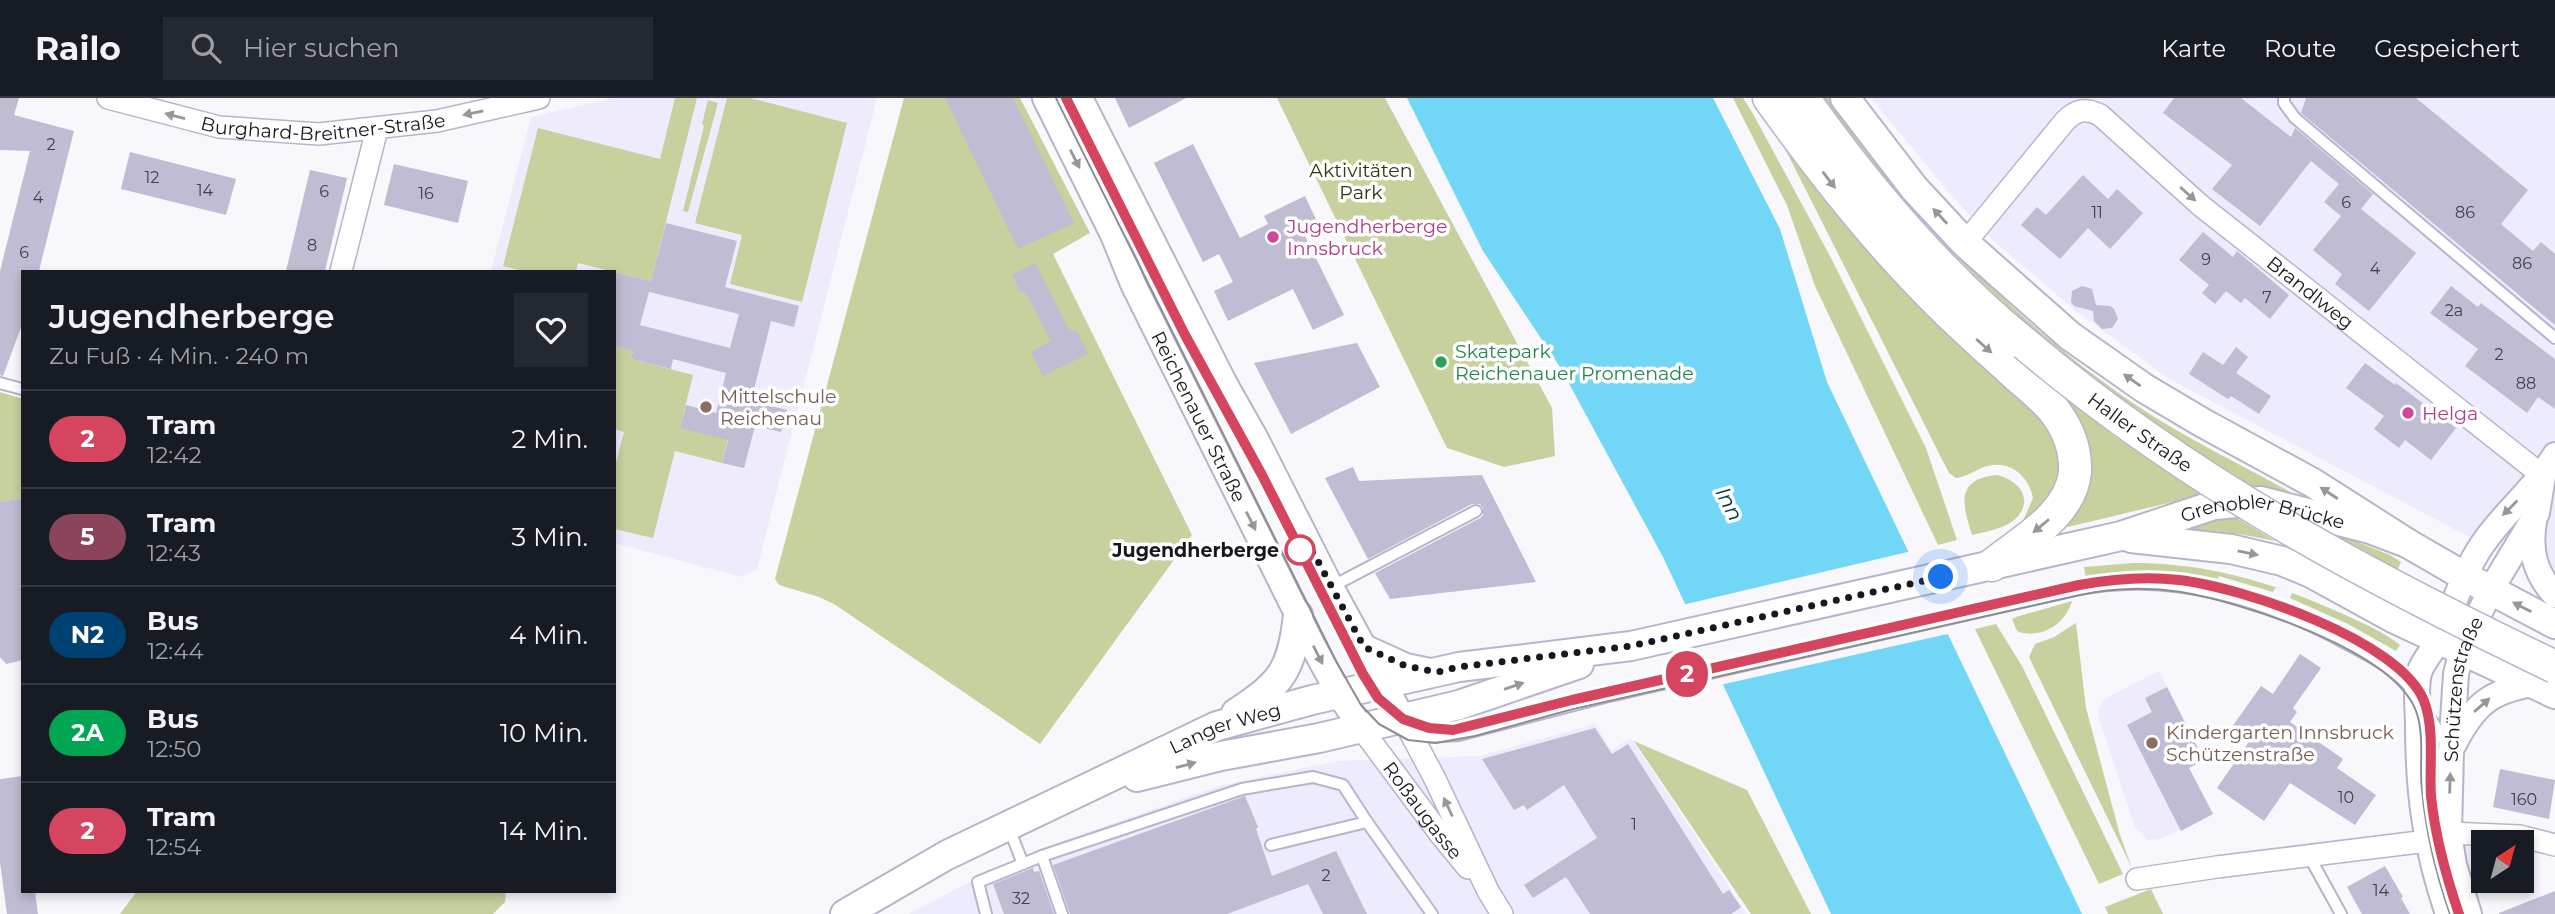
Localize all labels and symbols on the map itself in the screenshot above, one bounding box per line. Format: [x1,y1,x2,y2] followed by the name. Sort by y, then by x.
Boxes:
[462,108,484,119] one-way arrow
[198,109,447,146] street label: Burghard-Breitner-Straße
[164,110,186,121] one-way arrow
[46,135,56,154] house number: 2
[1070,149,1081,169] one-way arrow
[1309,159,1413,204] park label: Aktivitäten Park
[145,168,159,187] house number: 12
[1821,170,1836,188] one-way arrow
[197,181,214,200] house number: 14
[319,182,329,201] house number: 6
[418,184,434,203] house number: 16
[2179,186,2197,202] one-way arrow
[33,188,44,207] house number: 4
[2341,193,2351,212] house number: 6
[2091,203,2103,222] house number: 11
[2455,203,2475,222] house number: 86
[1933,208,1949,225] one-way arrow
[1286,215,1448,260] place label: Jugendherberge Innsbruck
[1265,229,1281,245] marker: Jugendherberge Innsbruck
[307,236,317,255] house number: 8
[19,243,29,262] house number: 6
[2201,250,2211,269] house number: 9
[2262,251,2358,334] street label: Brandlweg
[2512,254,2532,273] house number: 86
[2370,259,2381,278] house number: 4
[2262,288,2272,307] house number: 7
[2445,301,2463,320] house number: 2a
[1146,328,1251,506] street label: Reichenauer Straße
[1975,337,1992,353] one-way arrow
[1455,340,1694,385] place label: Skatepark Reichenauer Promenade
[2494,345,2504,364] house number: 2
[1433,354,1449,370] marker: Skatepark Reichenauer Promenade
[2123,373,2141,387] one-way arrow
[2516,374,2536,393] house number: 88
[720,385,837,430] place label: Mittelschule Reichenau
[2083,388,2196,477] street label: Haller Straße
[698,399,714,415] marker: Mittelschule Reichenau
[2422,402,2478,425] place label: Helga
[2400,405,2416,421] marker: Helga
[1710,483,1748,525] water label: Inn
[2319,487,2338,500] one-way arrow
[2177,489,2347,534] street label: Grenobler Brücke
[2503,499,2519,516] one-way arrow
[1246,511,1257,531] one-way arrow
[2033,518,2050,533] one-way arrow
[1285,535,1315,565] marker: Jugendherberge
[1111,539,1279,562] place label: Jugendherberge
[2237,547,2259,558] one-way arrow
[1923,559,1958,594] your location
[2512,602,2532,613] one-way arrow
[2440,613,2488,762] street label: Schützenstraße
[1312,645,1323,665] one-way arrow
[1664,651,1710,697] line badge: 2
[1504,680,1525,691] one-way arrow
[2473,697,2491,713] one-way arrow
[1166,698,1283,759] street label: Langer Weg
[2166,721,2394,766] place label: Kindergarten Innsbruck Schützenstraße
[2144,735,2160,751] marker: Kindergarten Innsbruck Schützenstraße
[1378,757,1467,864] street label: Roßaugasse
[1175,759,1197,770] one-way arrow
[2444,772,2455,794] one-way arrow
[2338,788,2354,807] house number: 10
[2511,790,2537,809] house number: 160
[1443,797,1454,817] one-way arrow
[1631,815,1637,834] house number: 1
[2471,830,2534,892] north arrow
[1321,866,1331,885] house number: 2
[2373,881,2390,900] house number: 14
[1012,889,1030,908] house number: 32

